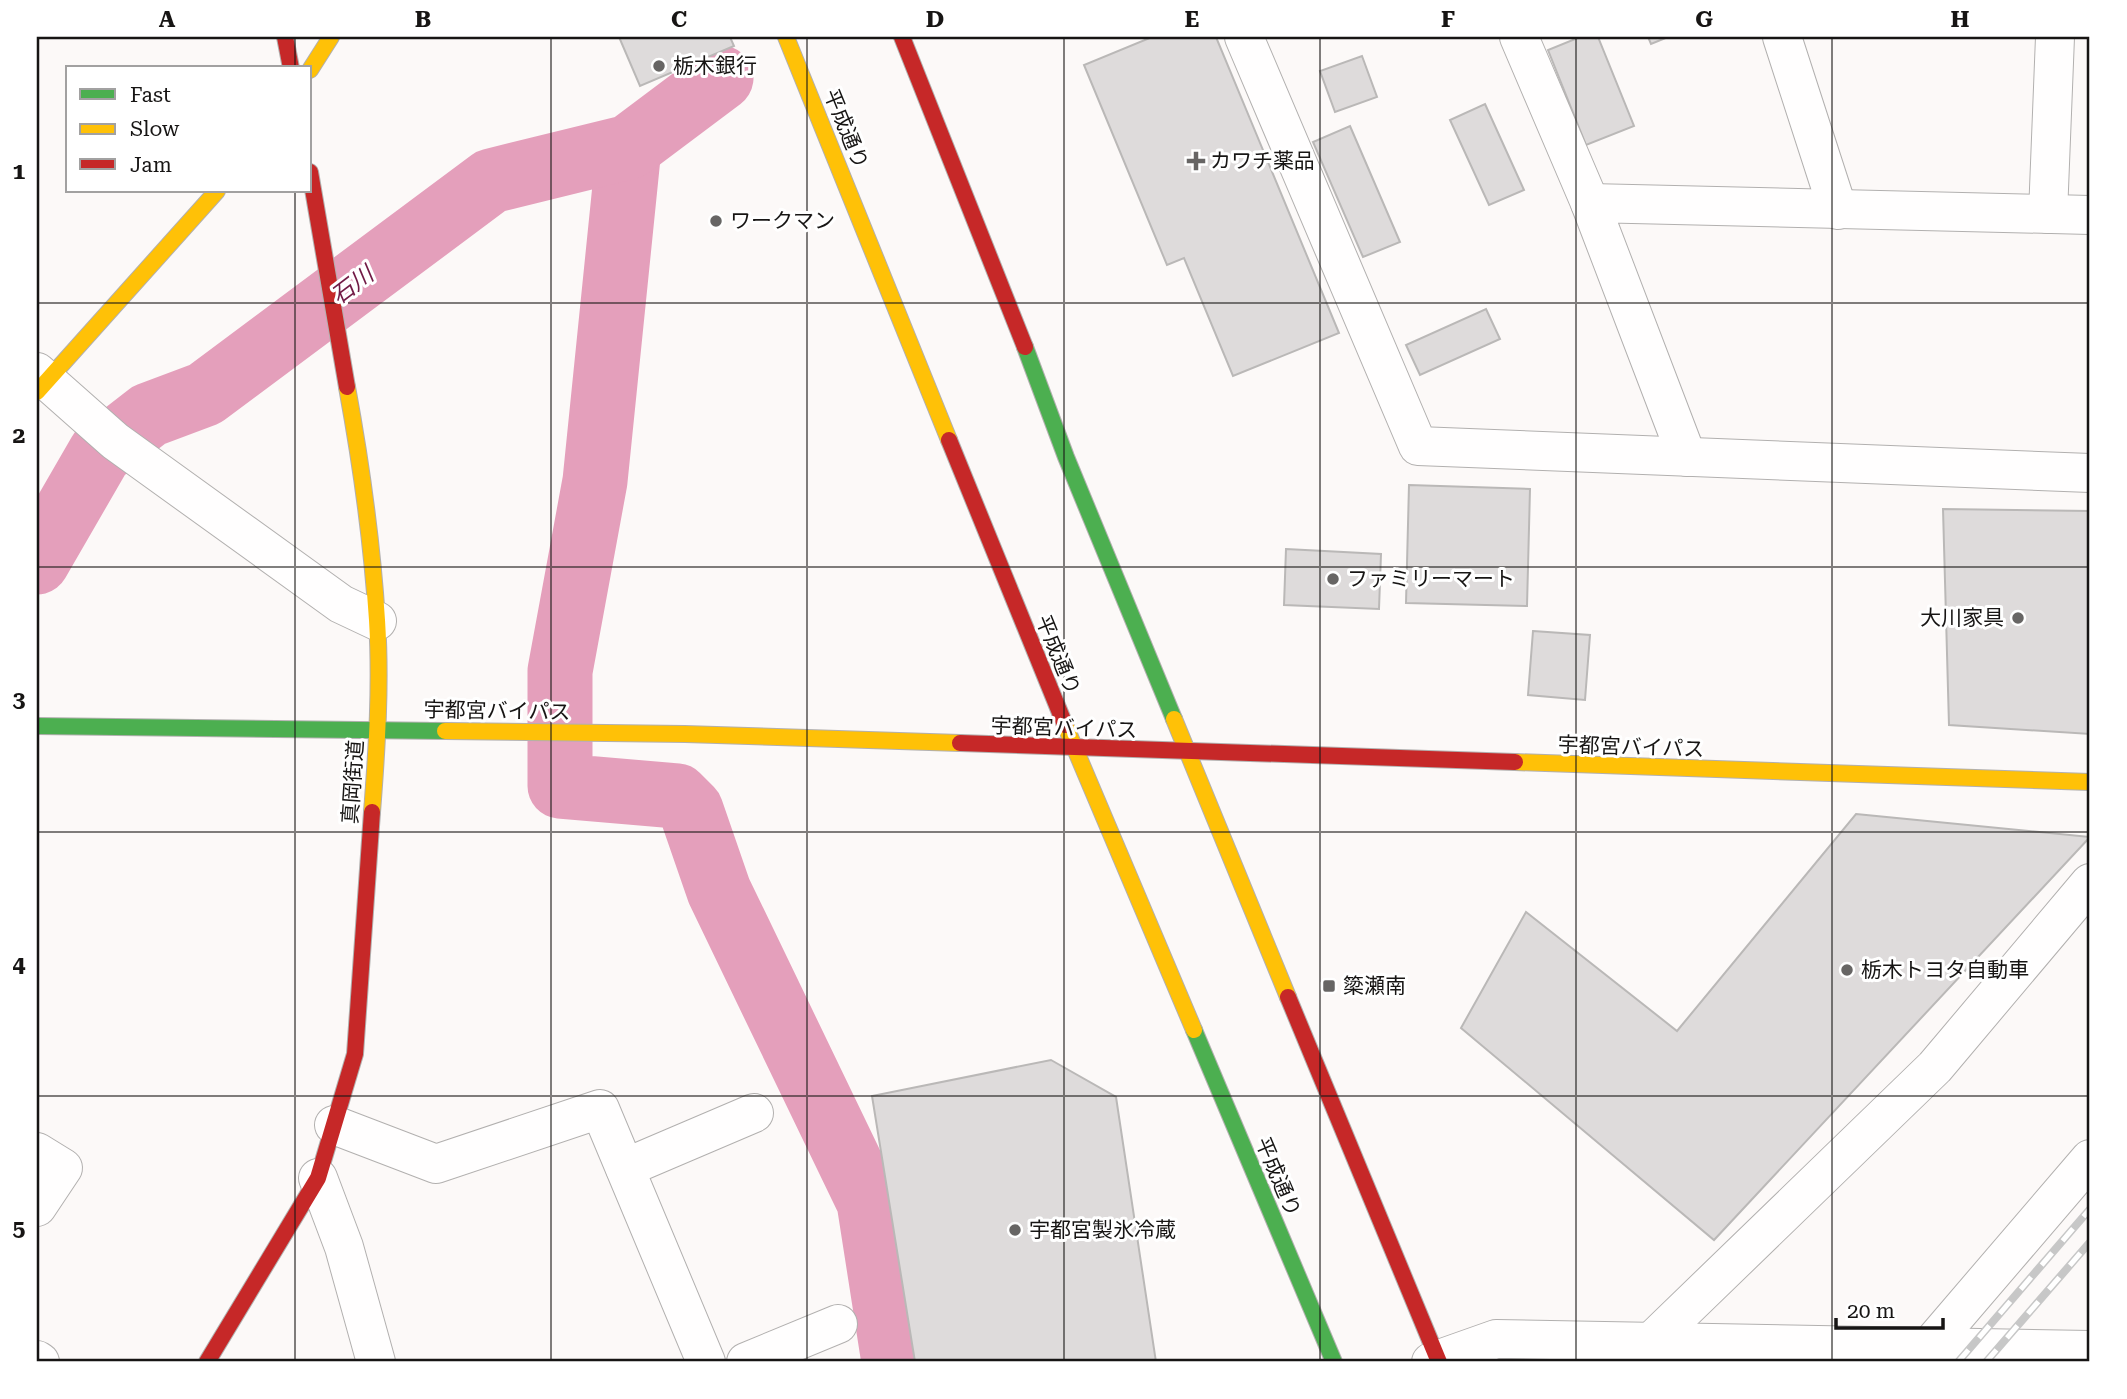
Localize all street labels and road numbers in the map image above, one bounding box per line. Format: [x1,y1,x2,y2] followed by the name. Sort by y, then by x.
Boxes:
[819,86,873,172] street label: 平成通り
[1031,612,1085,698] street label: 平成通り
[424,698,570,724] street label: 宇都宮バイパス
[990,713,1138,743] street label: 宇都宮バイパス
[1557,732,1705,762] street label: 宇都宮バイパス
[338,739,368,825] street label: 真岡街道
[1251,1134,1305,1220] street label: 平成通り

